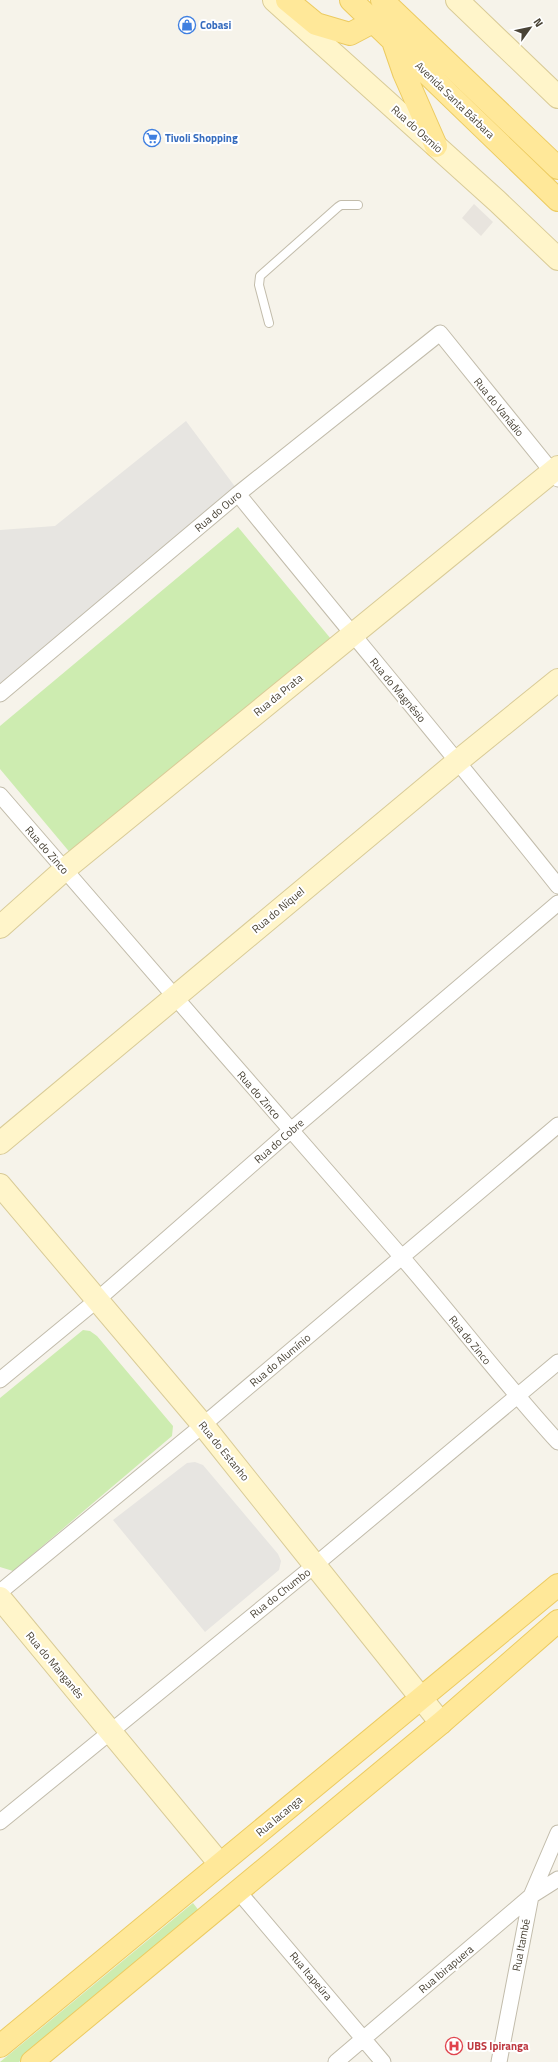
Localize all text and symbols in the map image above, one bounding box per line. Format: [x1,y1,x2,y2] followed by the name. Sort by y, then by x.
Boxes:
[510,8,550,48] north arrow
[177,15,197,35] shop icon: Cobasi
[530,15,547,30] text: N
[200,17,232,33] place label: Cobasi
[412,58,499,143] street label: Avenida Santa Bárbara
[388,102,446,157] street label: Rua do Osmio
[142,128,162,148] supermarket icon: Tivoli Shopping
[165,130,238,146] place label: Tivoli Shopping
[470,374,528,440] street label: Rua do Vanádio
[191,486,245,536] street label: Rua do Ouro
[366,654,430,726] street label: Rua do Magnésio
[250,670,307,720] street label: Rua da Prata
[22,822,73,878] street label: Rua do Zinco
[248,883,308,937] street label: Rua do Níquel
[234,1067,285,1123] street label: Rua do Zinco
[251,1115,308,1167] street label: Rua do Cobre
[445,1312,495,1368] street label: Rua do Zinco
[246,1330,314,1390] street label: Rua do Alumínio
[195,1418,253,1484] street label: Rua do Estanho
[246,1564,314,1622] street label: Rua do Chumbo
[22,1628,88,1702] street label: Rua do Manganês
[252,1792,306,1840] street label: Rua Iacanga
[508,1917,534,1973] street label: Rua Itambé
[415,1941,477,1997] street label: Rua Ibirapuera
[286,1948,336,2004] street label: Rua Itapeúra
[444,2036,464,2056] hospital icon: UBS Ipiranga
[467,2038,529,2054] place label: UBS Ipiranga

